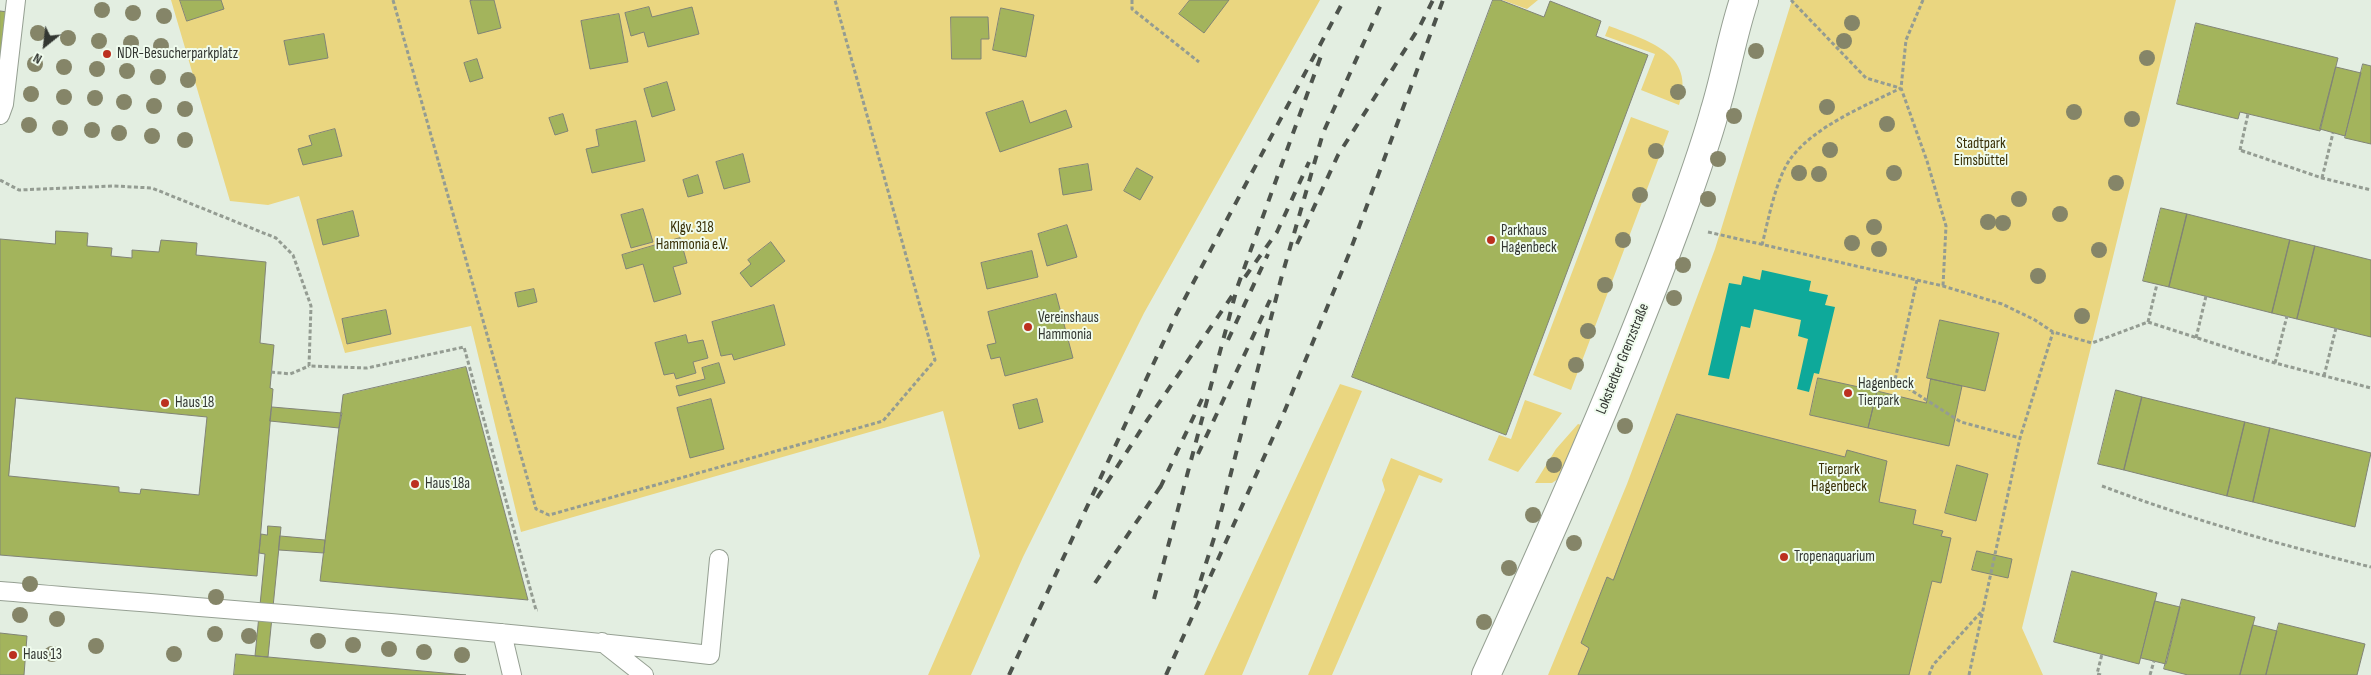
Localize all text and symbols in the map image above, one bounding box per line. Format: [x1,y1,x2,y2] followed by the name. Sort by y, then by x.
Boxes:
[20,20,70,70] north arrow
[117,45,238,63] place label: NDR-Besucherparkplatz
[101,48,113,60] marker: NDR-Besucherparkplatz
[30,49,45,68] text: N
[1954,135,2008,170] park label: Stadtpark Eimsbüttel
[656,219,728,254] park label: Klgv. 318 Hammonia e.V.
[1501,222,1557,257] place label: Parkhaus Hagenbeck
[1485,234,1497,246] marker: Parkhaus Hagenbeck
[1593,301,1653,417] street label: Lokstedter Grenzstraße
[1038,309,1099,344] place label: Vereinshaus Hammonia
[1022,321,1034,333] marker: Vereinshaus Hammonia
[1858,375,1914,410] place label: Hagenbeck Tierpark
[1842,387,1854,399] marker: Hagenbeck Tierpark
[175,394,214,412] place label: Haus 18
[159,397,171,409] marker: Haus 18
[1811,461,1867,496] park label: Tierpark Hagenbeck
[425,475,470,493] place label: Haus 18a
[409,478,421,490] marker: Haus 18a
[1794,548,1875,566] place label: Tropenaquarium
[1778,551,1790,563] marker: Tropenaquarium
[23,646,62,664] place label: Haus 13
[7,649,19,661] marker: Haus 13

